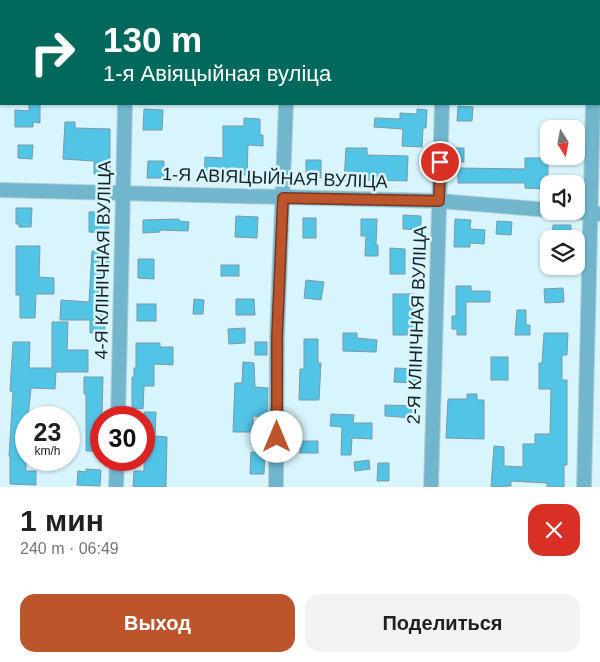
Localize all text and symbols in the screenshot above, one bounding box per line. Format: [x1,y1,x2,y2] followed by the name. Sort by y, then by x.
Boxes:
[20,20,85,85] icon: right
[103,20,202,59] text: 130 m
[103,61,331,86] text: 1-я Авіяцыйная вуліца
[540,120,585,165] north arrow
[540,120,585,275] map controls
[419,141,461,183] pin
[426,148,454,176] icon: arrive
[91,160,115,360] street label: 4-Я КЛІНІЧНАЯ ВУЛІЦА
[162,163,388,192] street label: 1-Я АВІЯЦЫЙНАЯ ВУЛІЦА
[540,175,585,220] button: sound
[404,225,430,425] street label: 2-Я КЛІНІЧНАЯ ВУЛІЦА
[540,230,585,275] button: layers
[90,406,155,471] speed limit sign: 30
[250,410,302,462] position arrow
[34,418,61,446] text: 23
[34,444,61,458] text: km/h
[20,504,104,537] text: 1 мин
[528,504,580,556] button: close
[20,540,119,557] text: 240 m · 06:49
[20,594,295,652] button: Выход
[305,594,580,652] button: Поделиться

